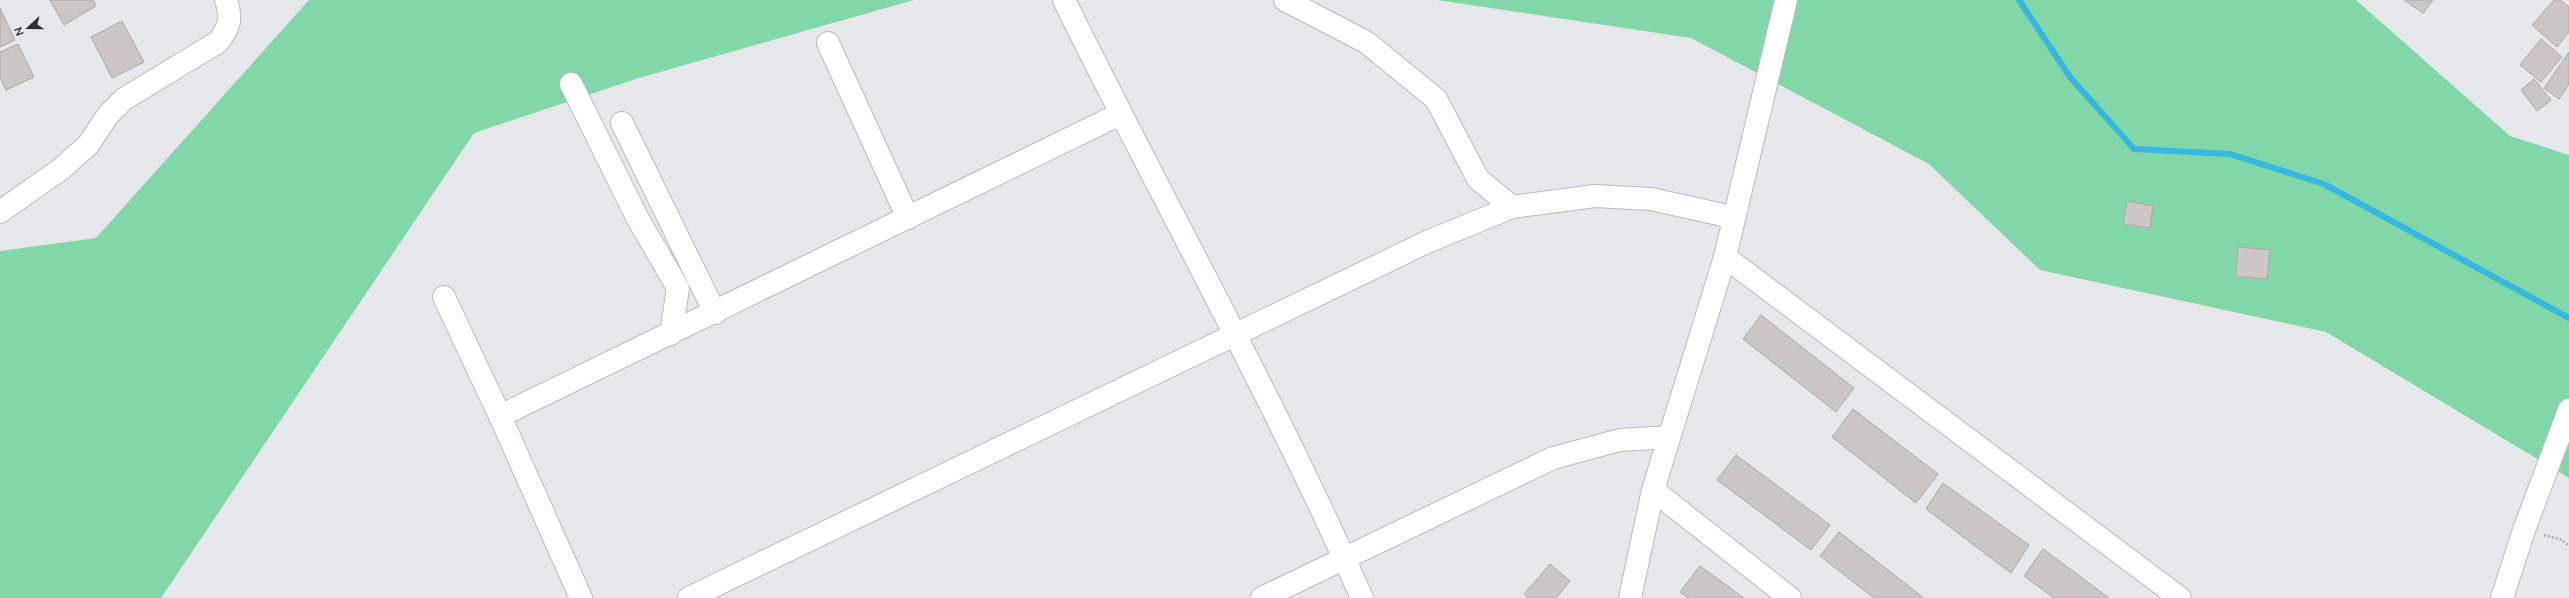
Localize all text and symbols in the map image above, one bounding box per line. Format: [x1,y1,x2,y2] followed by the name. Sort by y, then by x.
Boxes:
[8,8,48,48] north arrow
[11,25,27,38] text: N

